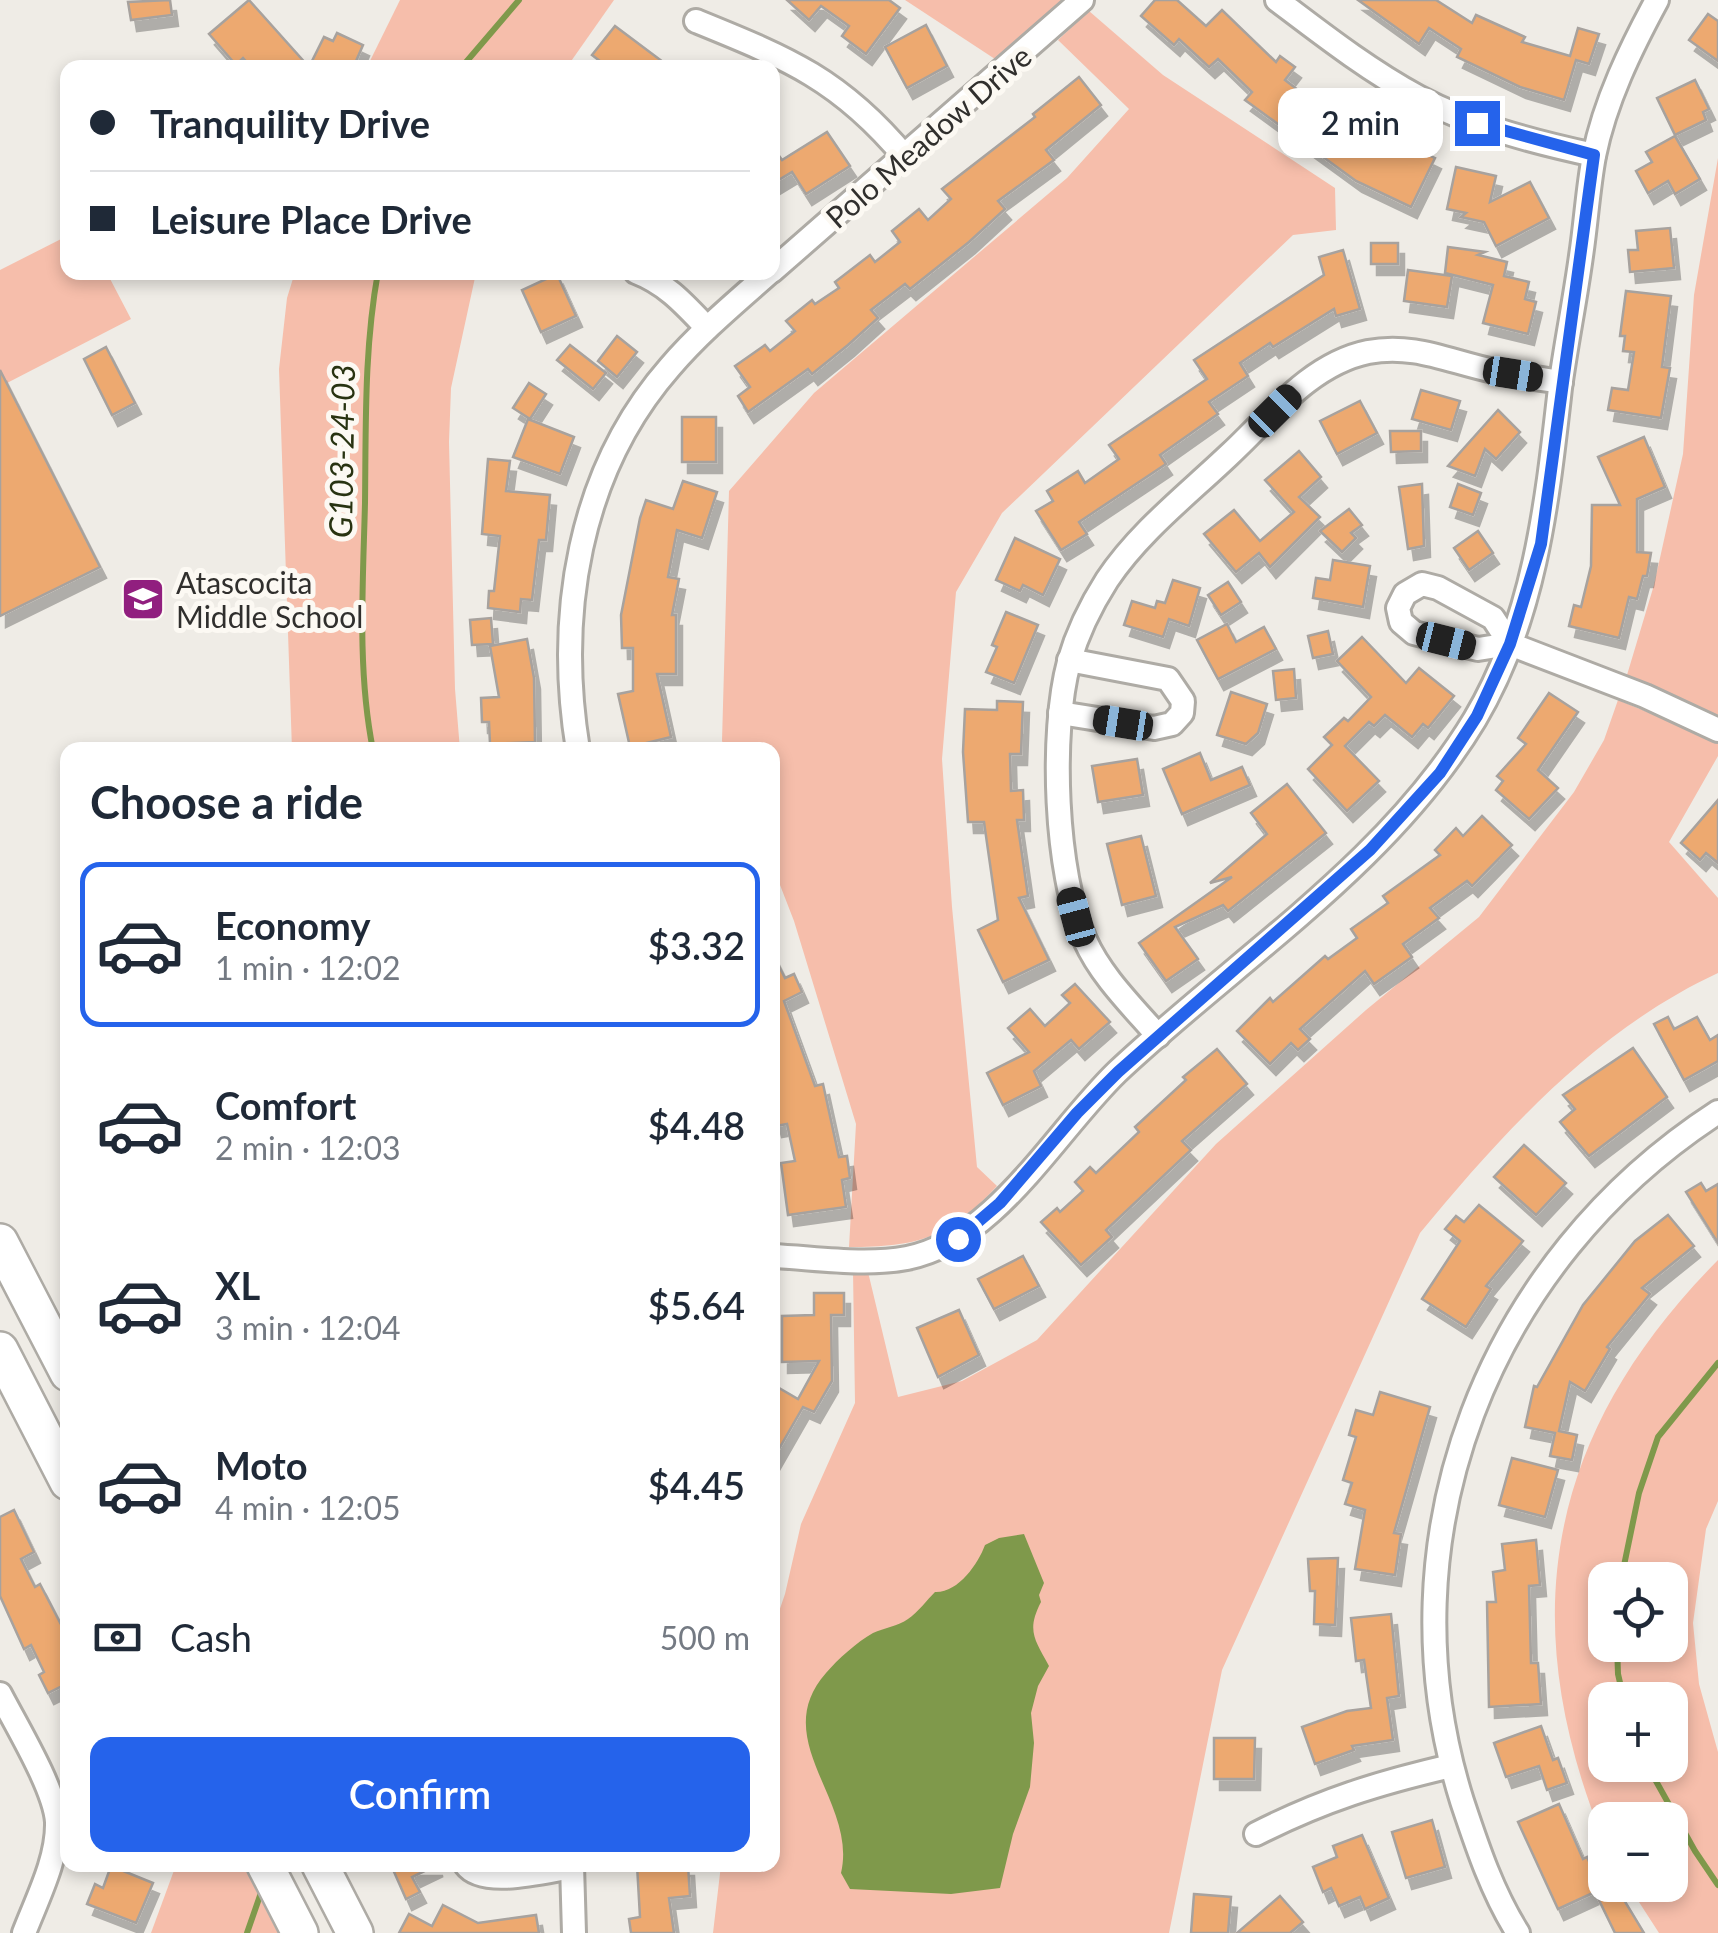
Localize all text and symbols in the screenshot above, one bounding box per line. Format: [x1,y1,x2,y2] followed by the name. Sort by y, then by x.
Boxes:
[818,37,1038,235] street label: Polo Meadow Drive
[1277,88,1442,158] callout: 2 min
[150,100,430,146] text: Tranquility Drive
[1455,101,1500,146] route end
[1321,103,1400,142] text: 2 min
[150,196,472,242] text: Leisure Place Drive
[1481,354,1545,394] car
[320,364,362,538] water label: G103-24-03
[1243,379,1307,443] car
[176,564,363,634] place label: Atascocita Middle School
[120,576,166,622] school or university icon: Atascocita Middle School
[1413,619,1479,663] car
[1091,703,1155,743] car
[90,775,363,829] text: Choose a ride
[1054,884,1098,950] car
[95,900,185,990] icon: car
[215,902,370,948] text: Economy
[648,922,745,968] text: $3.32
[215,948,401,987] text: 1 min · 12:02
[95,1080,185,1170] icon: car
[215,1082,356,1128] text: Comfort
[648,1102,745,1148] text: $4.48
[215,1128,401,1167] text: 2 min · 12:03
[936,1217,981,1262] route start
[95,1260,185,1350] icon: car
[215,1262,260,1308] text: XL
[648,1282,745,1328] text: $5.64
[215,1308,401,1347] text: 3 min · 12:04
[95,1440,185,1530] icon: car
[215,1442,308,1488] text: Moto
[648,1462,745,1508] text: $4.45
[215,1488,401,1527] text: 4 min · 12:05
[1588,1562,1688,1902] map controls
[1588,1562,1688,1662] button: locate
[90,1610,145,1665] icon: cash
[170,1614,252,1660] text: Cash
[660,1618,750,1657] text: 500 m
[1588,1682,1688,1782] button: +
[90,1737,750,1852] button: Confirm
[1588,1802,1688,1902] button: −

